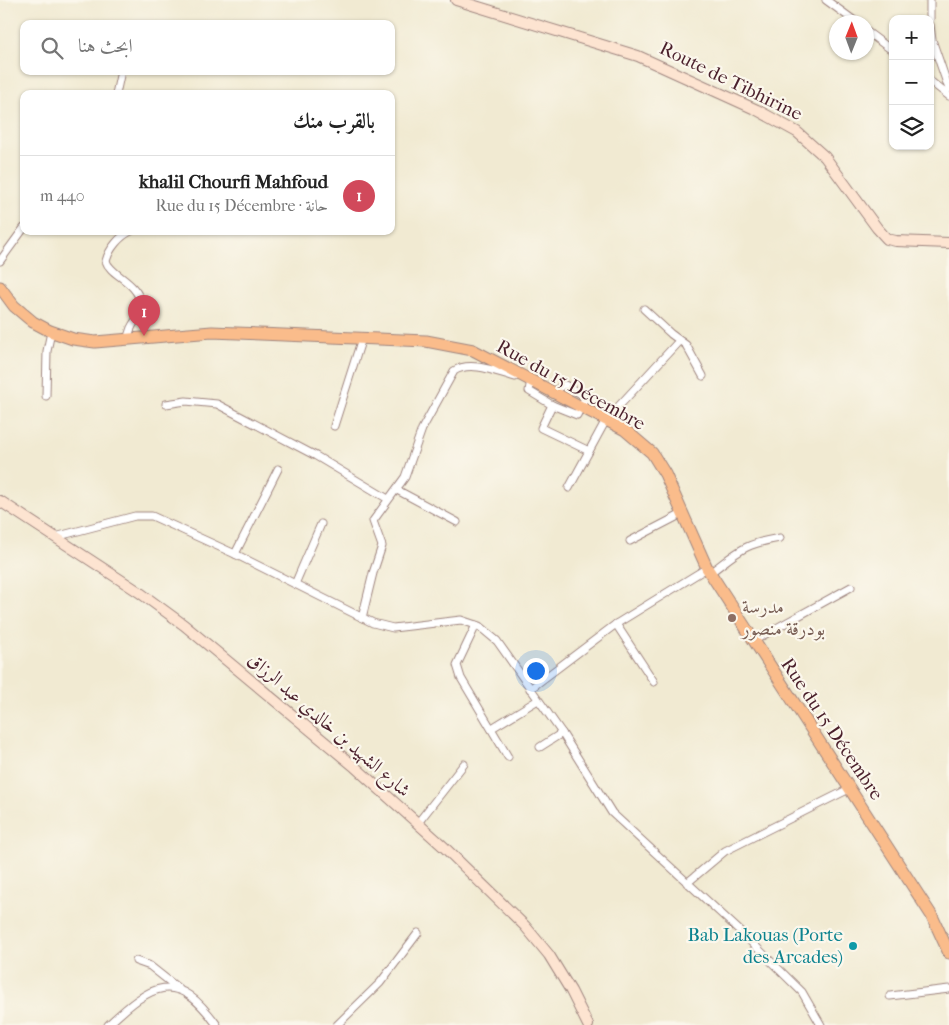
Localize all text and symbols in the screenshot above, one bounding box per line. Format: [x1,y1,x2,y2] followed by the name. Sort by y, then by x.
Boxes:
[829,15,874,60] north arrow
[889,15,934,150] map controls
[889,15,934,60] button: +
[20,20,395,75] search box
[38,34,66,62] icon: search
[78,35,133,57] text: ابحث هنا
[656,37,806,125] street label: Route de Tibhirine
[889,60,934,105] button: −
[889,105,934,150] button: layers
[293,109,375,133] text: بالقرب منك
[139,171,328,193] text: khalil Chourfi Mahfoud
[40,186,85,205] text: 440 m
[356,186,362,205] text: 1
[155,196,328,215] text: حانة · Rue du 15 Décembre
[128,295,160,336] pin: 1
[493,335,649,435] street label: Rue du 15 Décembre
[740,596,825,641] place label: مدرسة بودرقة منصور
[726,612,738,624] marker: مدرسة بودرقة منصور
[241,648,415,805] street label: شارع الشهيد بن خالدي عبد الرزاق
[776,654,888,804] street label: Rue du 15 Décembre
[523,658,549,684] your location
[688,924,843,968] place label: Bab Lakouas (Porte des Arcades)
[847,940,859,952] marker: Bab Lakouas (Porte des Arcades)

